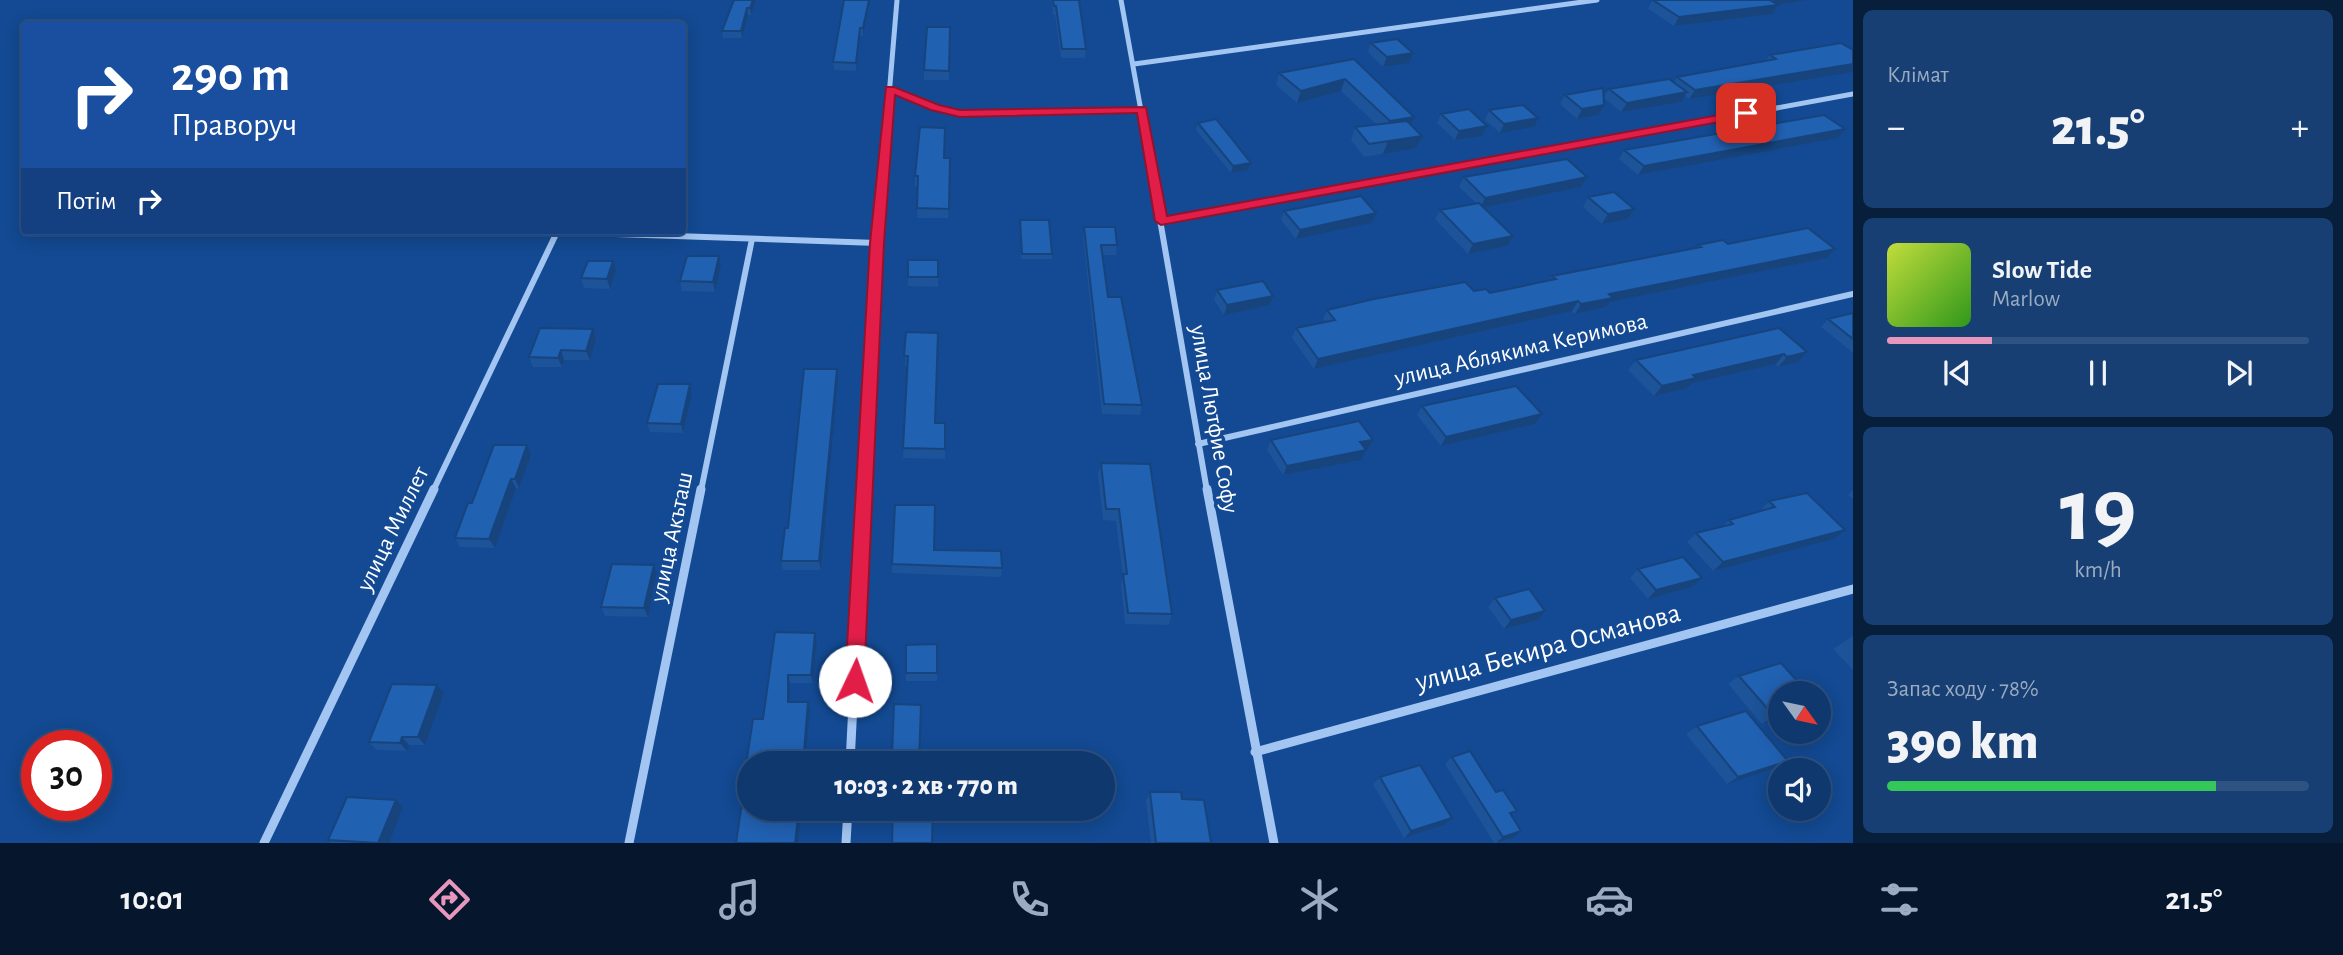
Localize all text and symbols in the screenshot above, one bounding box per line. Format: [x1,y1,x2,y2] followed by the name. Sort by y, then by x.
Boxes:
[56,49,147,140] icon: right
[171,51,290,100] text: 290 m
[1887,64,1949,87] text: Клімат
[1716,83,1776,143] pin
[1727,94,1765,132] icon: arrive
[2051,102,2145,154] text: 21.5°
[171,109,297,141] text: Праворуч
[1887,109,1905,147] text: −
[2291,109,2309,147] text: +
[130,182,168,220] icon: right
[56,188,116,214] text: Потім
[1992,257,2092,283] text: Slow Tide
[1992,288,2060,311] text: Marlow
[1391,309,1650,391] street label: улица Аблякима Керимова
[1185,322,1242,516] street label: улица Лютфие Софу
[1938,354,1976,392] icon: previous
[2079,354,2117,392] icon: pause
[2220,354,2258,392] icon: next
[352,463,434,596] street label: улица Миллет
[2060,466,2136,557] text: 19
[646,470,698,605] street label: улица Акъташ
[2074,559,2122,582] text: km/h
[1411,599,1684,697] street label: улица Бекира Османова
[818,644,892,718] position arrow
[1887,678,2039,701] text: Запас ходу · 78%
[1768,681,1830,744] north arrow
[1768,681,1831,821] map controls
[1887,716,2039,768] text: 390 km
[21,730,112,821] speed limit sign: 30
[1768,758,1831,821] button: sound
[834,773,1018,799] text: 10:03 · 2 хв · 770 m
[425,875,474,924] icon: directions
[715,875,764,924] icon: music
[1005,875,1054,924] icon: phone
[1295,875,1344,924] icon: climate
[1585,875,1634,924] icon: car
[1875,875,1924,924] icon: filters
[121,883,184,915] text: 10:01
[2165,883,2222,915] text: 21.5°

